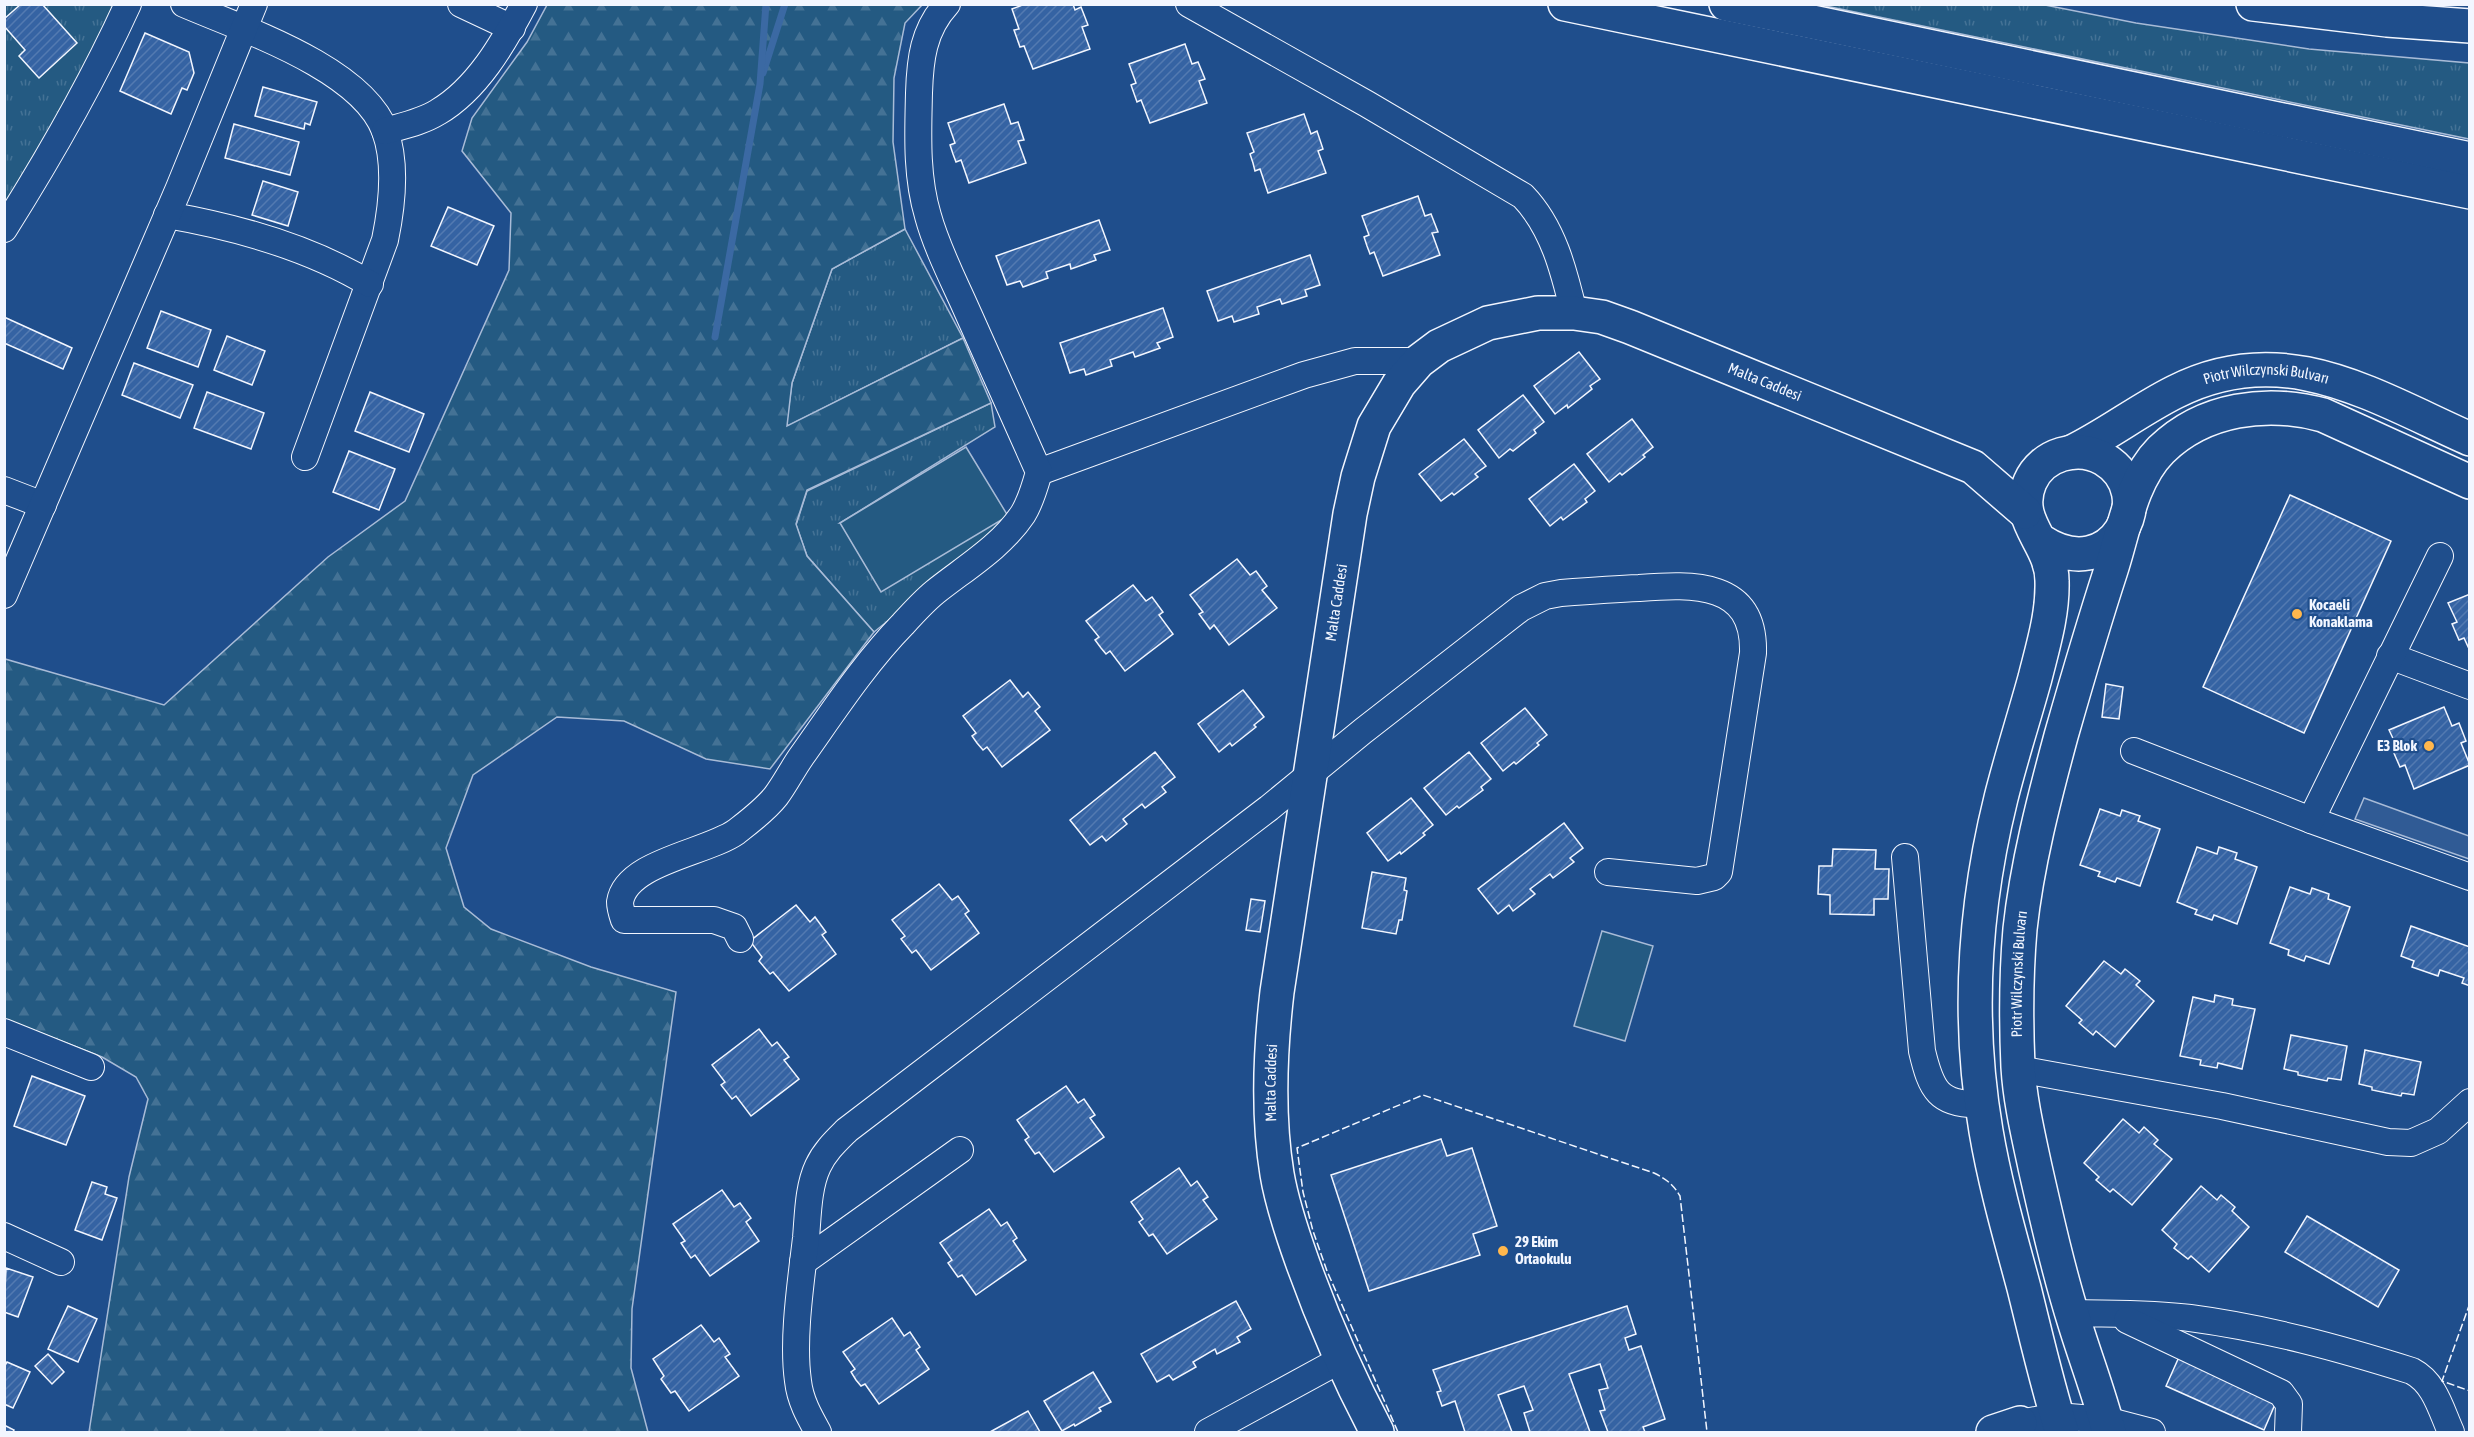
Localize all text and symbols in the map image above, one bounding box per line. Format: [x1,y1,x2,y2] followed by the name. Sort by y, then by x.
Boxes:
[1726,359,1804,404] street label: Malta Caddesi
[2201,361,2331,387] street label: Piotr Wilczynski Bulvarı
[1322,563,1350,642] street label: Malta Caddesi
[2309,596,2373,630] place label: Kocaeli Konaklama
[2290,607,2304,621] marker: Kocaeli Konaklama
[2377,737,2417,754] place label: E3 Blok
[2422,739,2436,753] marker: E3 Blok
[2008,909,2030,1038] street label: Piotr Wilczynski Bulvarı
[1262,1043,1280,1122] street label: Malta Caddesi
[1515,1233,1571,1267] place label: 29 Ekim Ortaokulu
[1496,1244,1510,1258] marker: 29 Ekim Ortaokulu

